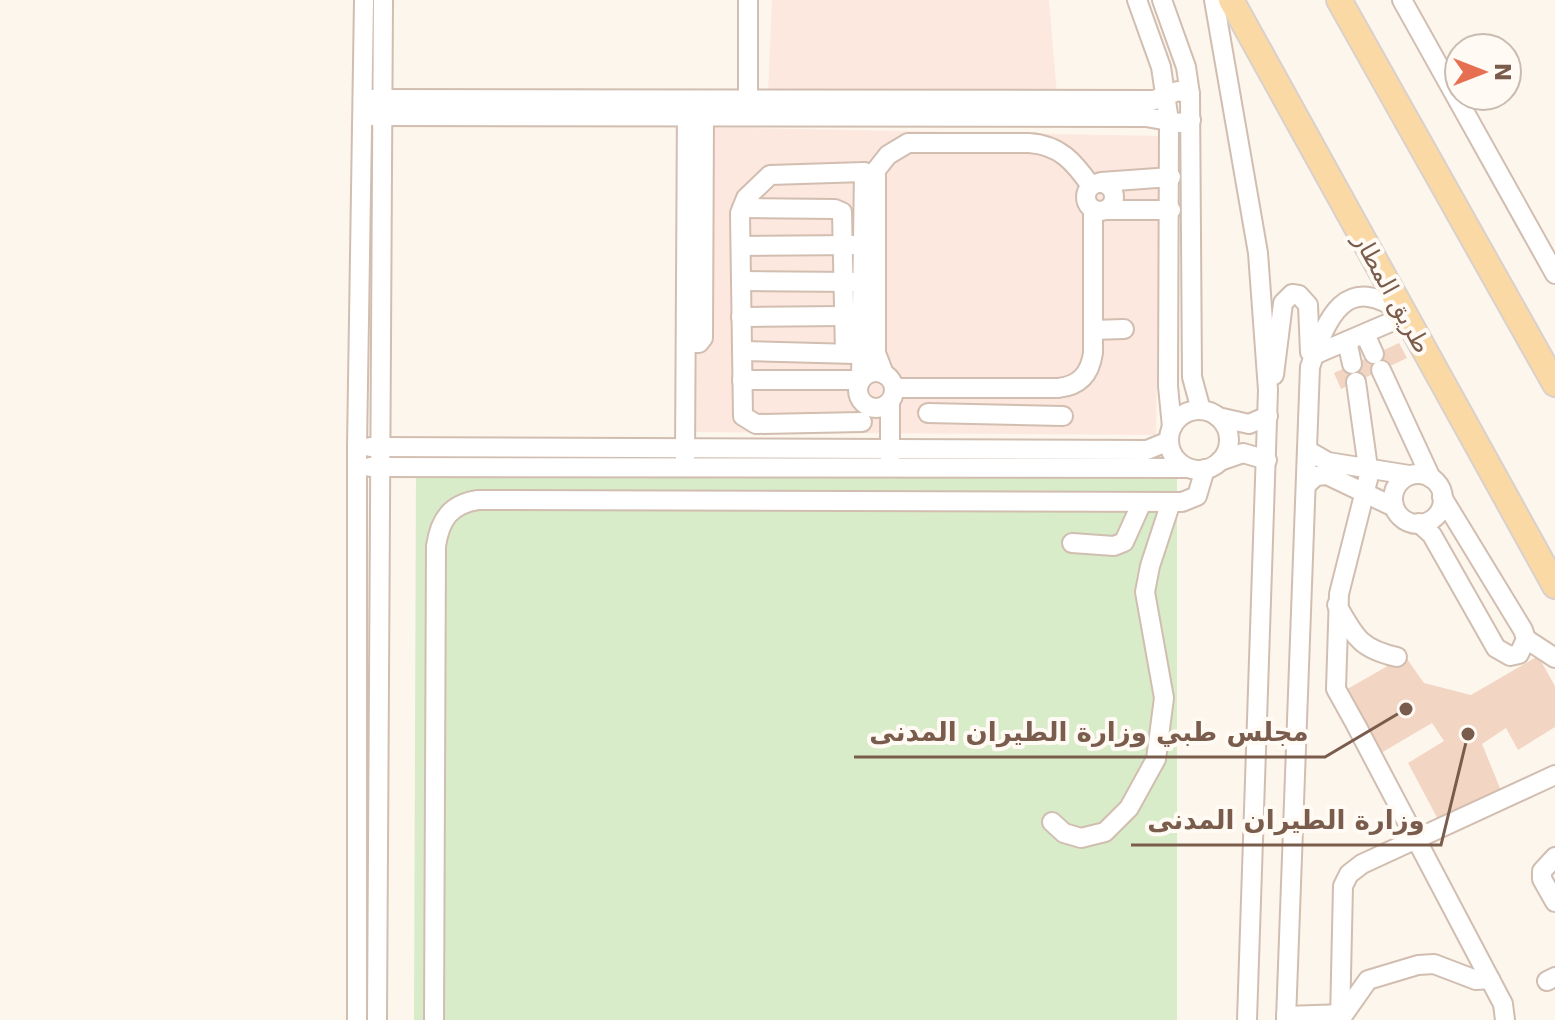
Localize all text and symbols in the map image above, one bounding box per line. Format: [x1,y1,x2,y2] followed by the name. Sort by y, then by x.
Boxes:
[1443,32,1523,112] north arrow
[1490,63,1515,81] text: N
[1347,227,1437,358] street label: طريق المطار
[854,707,1325,757] callout: مجلس طبي وزارة الطيران المدنى
[869,717,1309,748] text: مجلس طبي وزارة الطيران المدنى
[1131,795,1441,845] callout: وزارة الطيران المدنى
[1147,805,1425,836] text: وزارة الطيران المدنى

